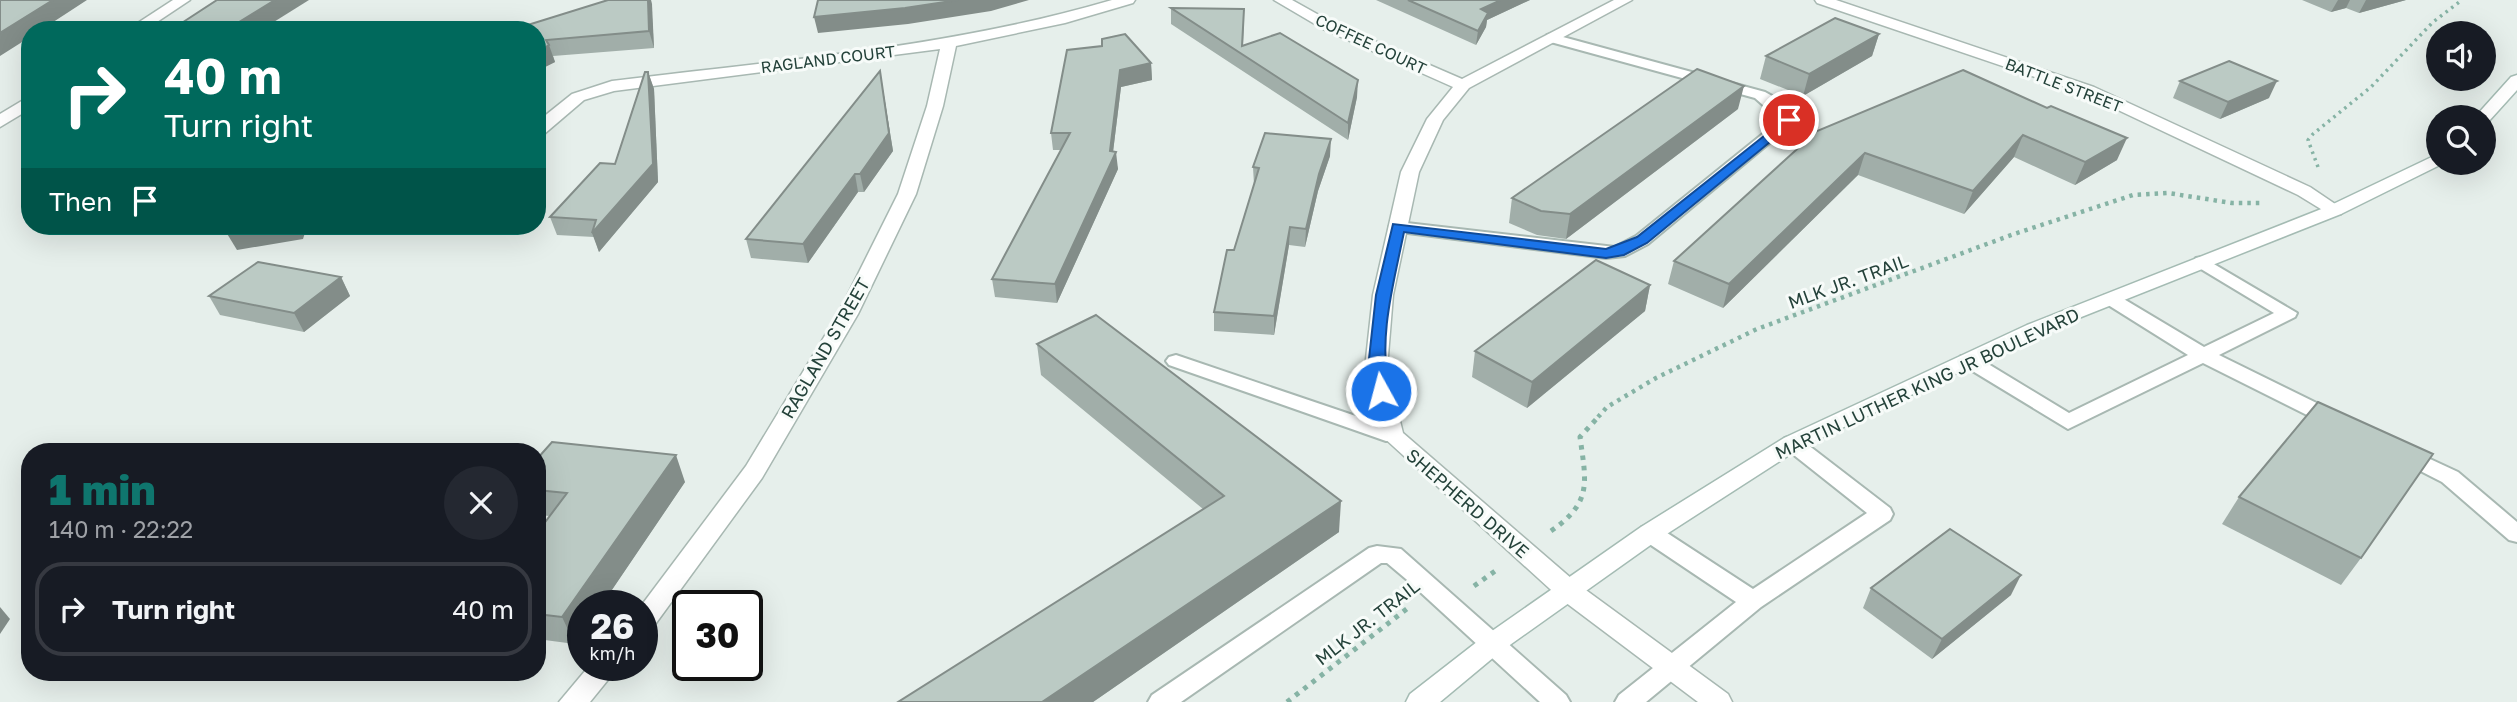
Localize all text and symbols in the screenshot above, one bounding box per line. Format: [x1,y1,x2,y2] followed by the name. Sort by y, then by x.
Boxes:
[1312,10,1430,79] street label: COFFEE COURT
[2426,21,2496,175] map controls
[2426,21,2496,91] button: sound
[760,41,896,77] street label: RAGLAND COURT
[164,46,282,105] text: 40 m
[49,49,140,140] icon: right
[2003,54,2125,117] street label: BATTLE STREET
[1759,90,1819,150] pin
[1770,101,1808,139] icon: arrive
[2426,105,2496,175] button: search
[164,106,313,144] text: Turn right
[126,182,164,220] icon: arrive
[49,186,112,217] text: Then
[1785,249,1911,313] street label: MLK JR. TRAIL
[776,274,874,422] street label: RAGLAND STREET
[1772,303,2082,463] street label: MARTIN LUTHER KING JR BOULEVARD
[1344,354,1418,428] position arrow
[1402,444,1534,562] street label: SHEPHERD DRIVE
[49,464,156,514] text: 1 min
[444,466,518,540] button: close
[49,515,193,543] text: 140 m · 22:22
[1311,574,1423,670] street label: MLK JR. TRAIL
[53,590,91,628] icon: right
[672,590,763,681] speed limit sign: 30
[112,594,235,625] text: Turn right
[453,594,514,625] text: 40 m
[591,605,634,647] text: 26
[590,642,635,664] text: km/h

